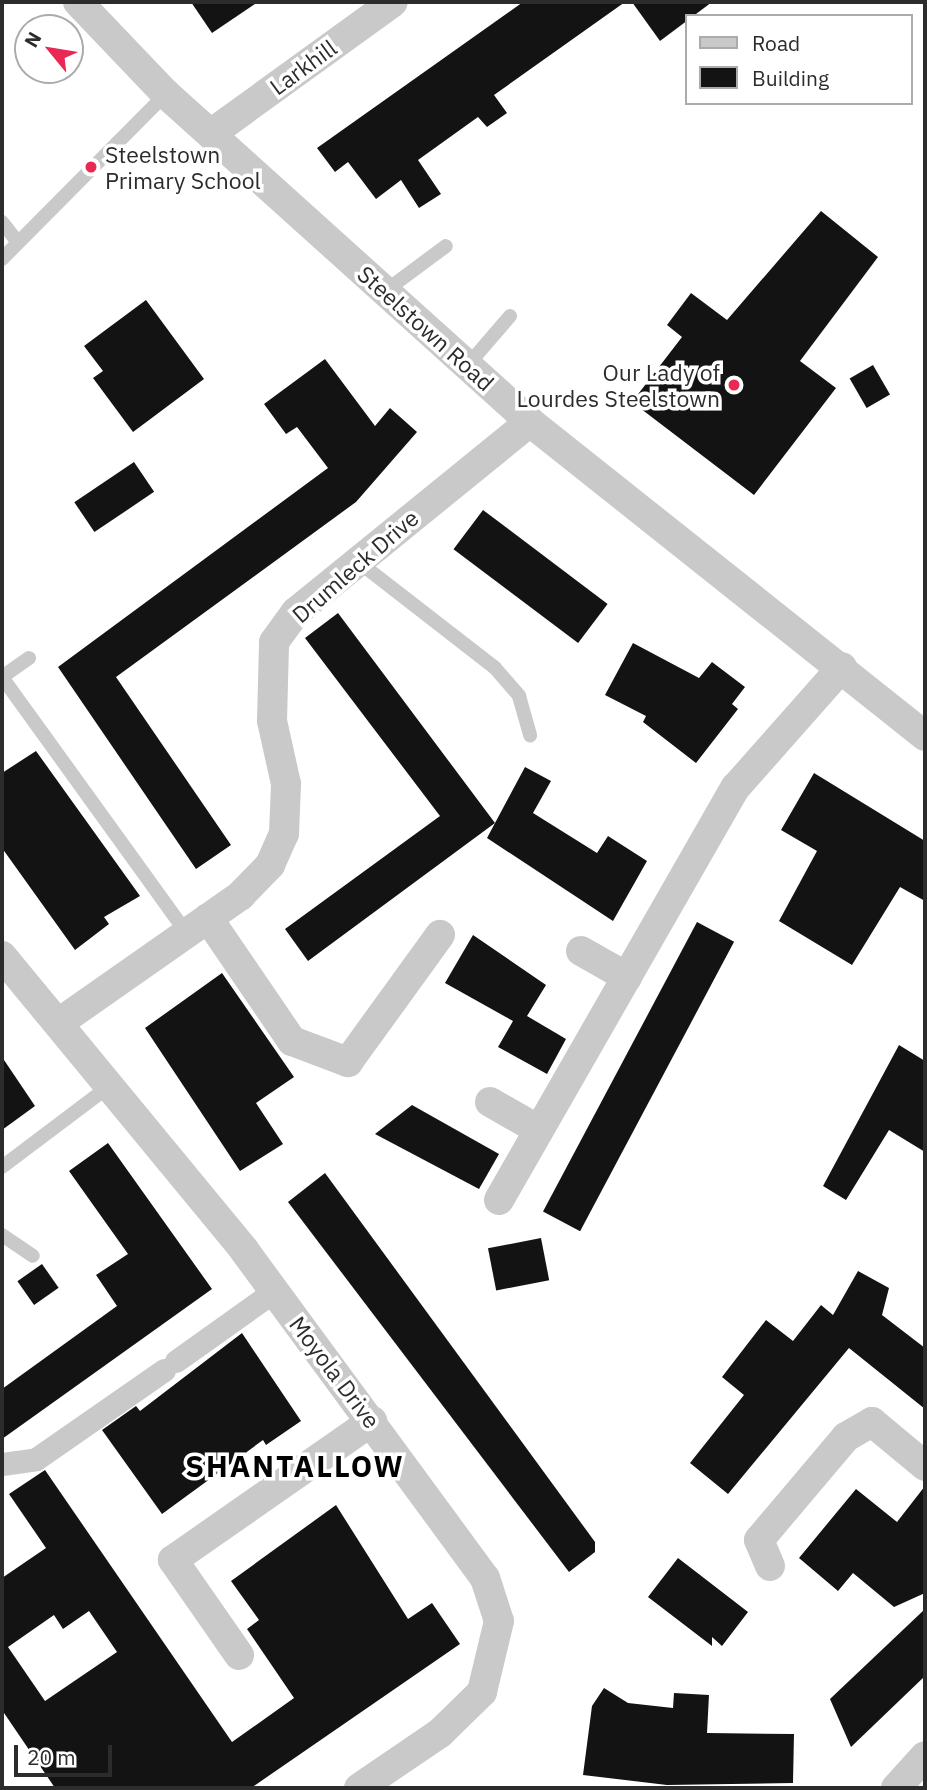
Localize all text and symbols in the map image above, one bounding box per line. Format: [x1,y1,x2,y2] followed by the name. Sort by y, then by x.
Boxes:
[14,14,84,84] north arrow
[685,14,913,105] legend
[19,28,46,51] text: N
[752,29,800,57] text: Road
[264,34,342,100] street label: Larkhill
[752,64,829,92] text: Building
[105,140,261,194] place label: Steelstown Primary School
[83,159,99,175] marker: Steelstown Primary School
[352,260,500,396] street label: Steelstown Road
[516,358,720,412] place label: Our Lady of Lourdes Steelstown
[726,377,742,393] marker: Our Lady of Lourdes Steelstown
[286,504,424,628] street label: Drumleck Drive
[284,1311,386,1433] street label: Moyola Drive
[187,1448,403,1484] district label: SHANTALLOW
[18,1730,116,1774] scale bar
[27,1743,76,1771] text: 20 m

